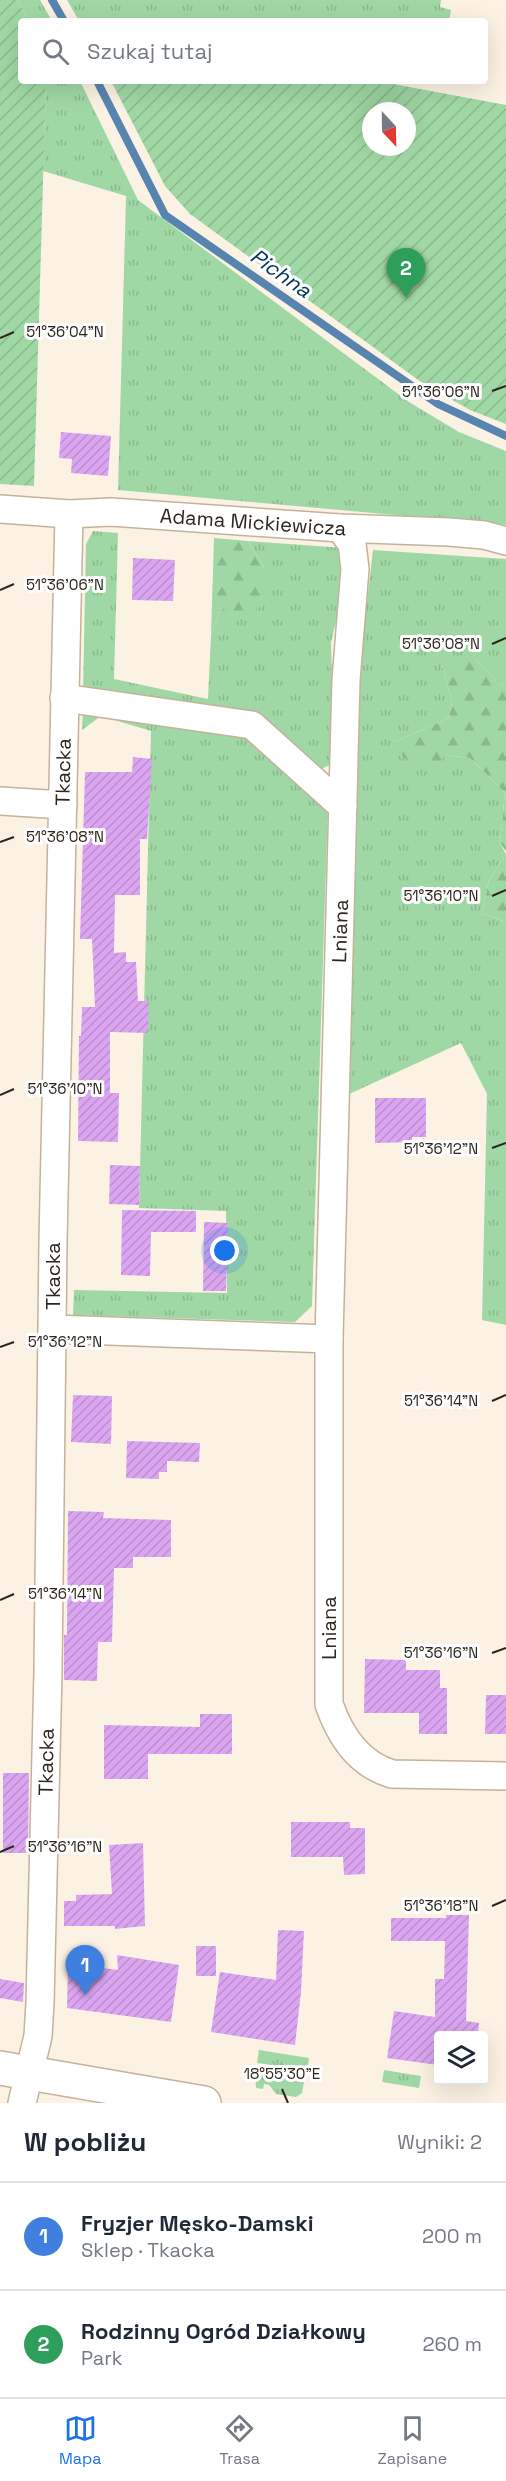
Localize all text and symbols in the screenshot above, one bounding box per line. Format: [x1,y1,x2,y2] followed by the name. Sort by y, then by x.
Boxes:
[18,18,488,84] search box
[39,35,72,68] icon: search
[87,37,212,65] text: Szukaj tutaj
[362,102,416,156] north arrow
[245,242,317,304] water label: Pichna
[386,248,426,298] pin: 2
[26,322,104,341] text: 51°36'04"N
[402,382,480,401] text: 51°36'06"N
[159,503,347,541] street label: Adama Mickiewicza
[26,575,104,594] text: 51°36'06"N
[402,634,480,653] text: 51°36'08"N
[49,738,77,806] street label: Tkacka
[26,827,104,846] text: 51°36'08"N
[404,886,478,905] text: 51°36'10"N
[326,899,354,963] street label: Lniana
[28,1079,102,1098] text: 51°36'10"N
[404,1139,478,1158] text: 51°36'12"N
[210,1236,239,1265] your location
[40,1242,66,1310] street label: Tkacka
[28,1332,102,1351] text: 51°36'12"N
[404,1391,478,1410] text: 51°36'14"N
[28,1584,102,1603] text: 51°36'14"N
[316,1596,342,1660] street label: Lniana
[404,1643,478,1662] text: 51°36'16"N
[32,1728,60,1796] street label: Tkacka
[28,1837,102,1856] text: 51°36'16"N
[404,1896,478,1915] text: 51°36'18"N
[66,1946,104,1995] pin: 1
[434,2031,488,2085] map controls
[434,2031,488,2085] button: layers
[244,2064,320,2083] text: 18°55'30"E
[24,2125,146,2159] text: W pobliżu
[397,2129,482,2155] text: Wyniki: 2
[81,2209,314,2237] text: Fryzjer Męsko-Damski
[39,2223,48,2249] text: 1
[422,2223,482,2249] text: 200 m
[81,2237,215,2263] text: Sklep · Tkacka
[81,2317,366,2345] text: Rodzinny Ogród Działkowy
[38,2331,49,2357] text: 2
[423,2331,482,2357] text: 260 m
[81,2345,123,2371] text: Park
[59,2412,101,2469] tab: Mapa
[219,2412,260,2469] tab: Trasa
[378,2412,447,2469] tab: Zapisane

